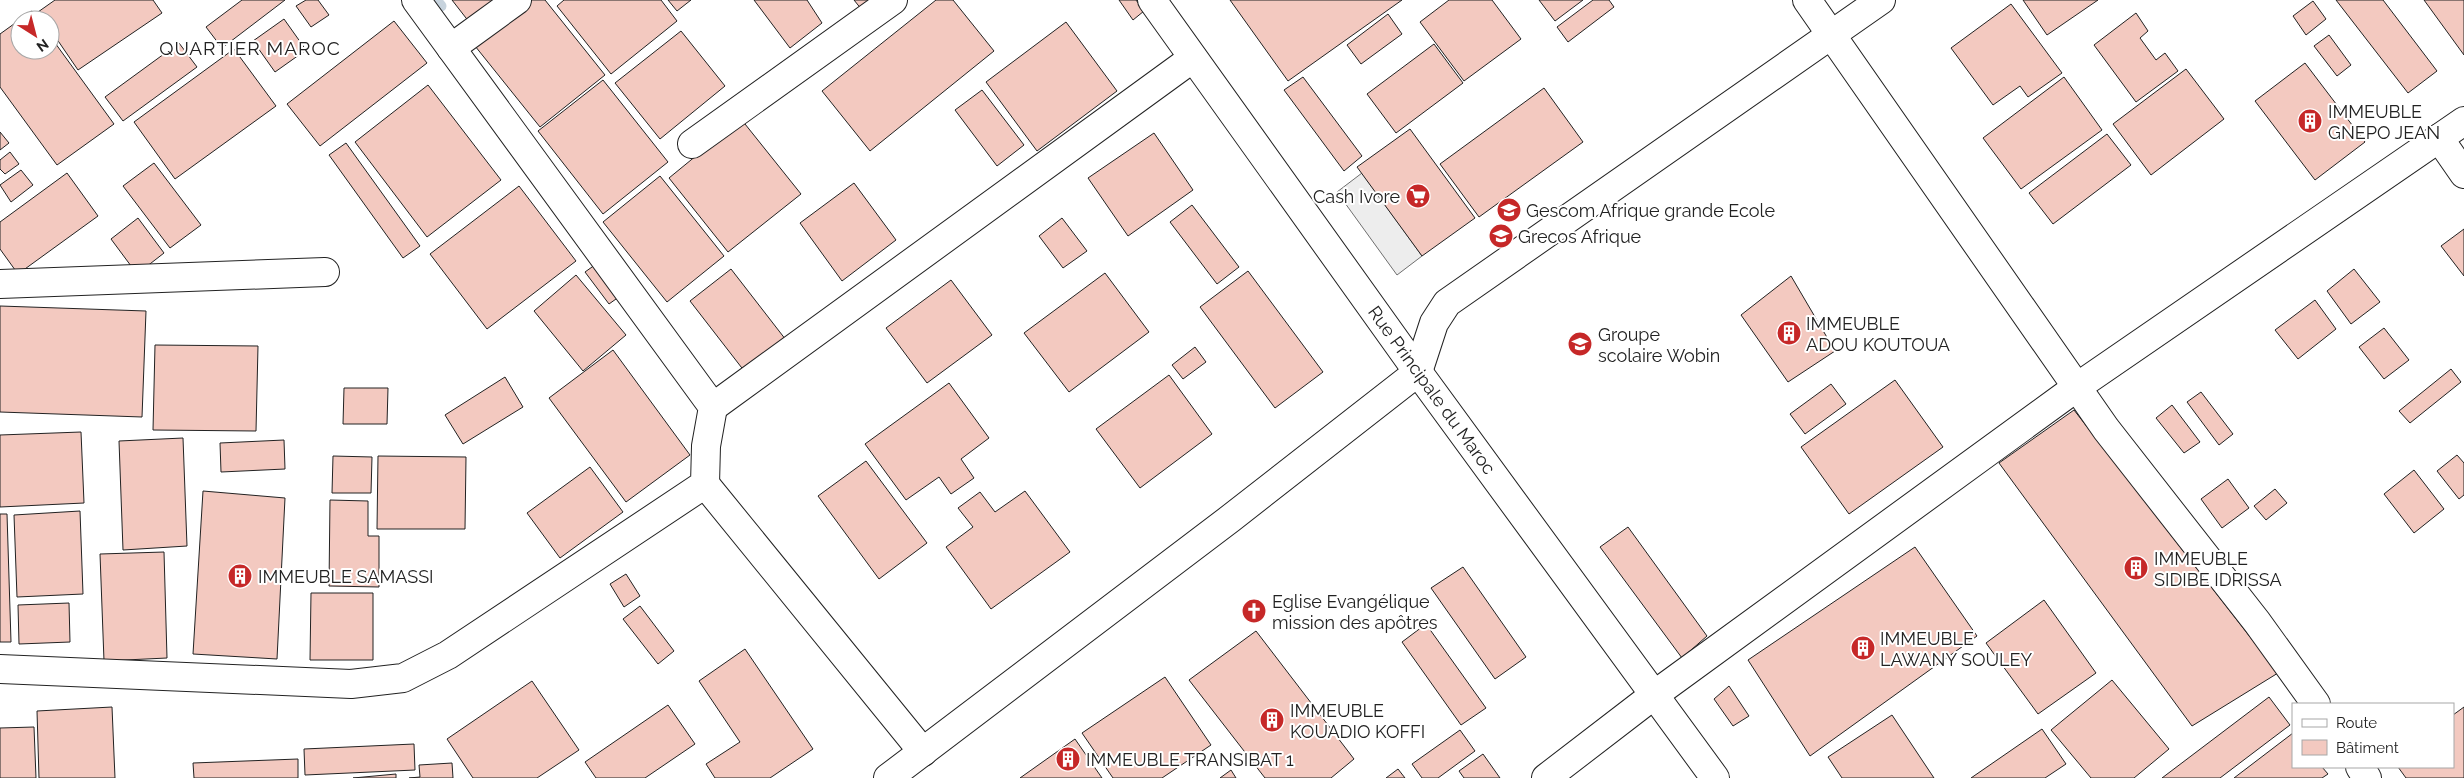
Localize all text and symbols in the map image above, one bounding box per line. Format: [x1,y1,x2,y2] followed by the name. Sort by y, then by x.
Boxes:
[10,10,60,60] north arrow
[34,36,52,55] text: N
[159,37,341,59] district label: QUARTIER MAROC
[2328,101,2440,143] place label: IMMEUBLE GNEPO JEAN
[2297,108,2323,134] building icon: IMMEUBLE GNEPO JEAN
[1405,183,1431,209] supermarket icon: Cash Ivore
[1313,186,1400,207] place label: Cash Ivore
[1496,197,1522,223] school or university icon: Gescom Afrique grande Ecole
[1526,200,1775,221] place label: Gescom Afrique grande Ecole
[1488,223,1514,249] school or university icon: Grecos Afrique
[1518,226,1642,247] place label: Grecos Afrique
[1364,302,1500,478] street label: Rue Principale du Maroc
[1806,313,1950,355] place label: IMMEUBLE ADOU KOUTOUA
[1776,320,1802,346] building icon: IMMEUBLE ADOU KOUTOUA
[1598,324,1720,366] place label: Groupe scolaire Wobin
[1567,331,1593,357] school or university icon: Groupe scolaire Wobin
[2154,548,2282,590] place label: IMMEUBLE SIDIBE IDRISSA
[2123,555,2149,581] building icon: IMMEUBLE SIDIBE IDRISSA
[227,563,253,589] building icon: IMMEUBLE SAMASSI
[258,566,434,587] place label: IMMEUBLE SAMASSI
[1272,591,1438,633] place label: Eglise Evangélique mission des apôtres
[1241,598,1267,624] church icon: Eglise Evangélique mission des apôtres
[1880,628,2033,670] place label: IMMEUBLE LAWANY SOULEY
[1850,635,1876,661] building icon: IMMEUBLE LAWANY SOULEY
[1290,700,1425,742] place label: IMMEUBLE KOUADIO KOFFI
[2292,703,2454,768] legend
[1259,707,1285,733] building icon: IMMEUBLE KOUADIO KOFFI
[2336,714,2377,732] text: Route
[2336,739,2399,757] text: Bâtiment
[1055,746,1081,772] building icon: IMMEUBLE TRANSIBAT 1
[1086,749,1294,770] place label: IMMEUBLE TRANSIBAT 1

